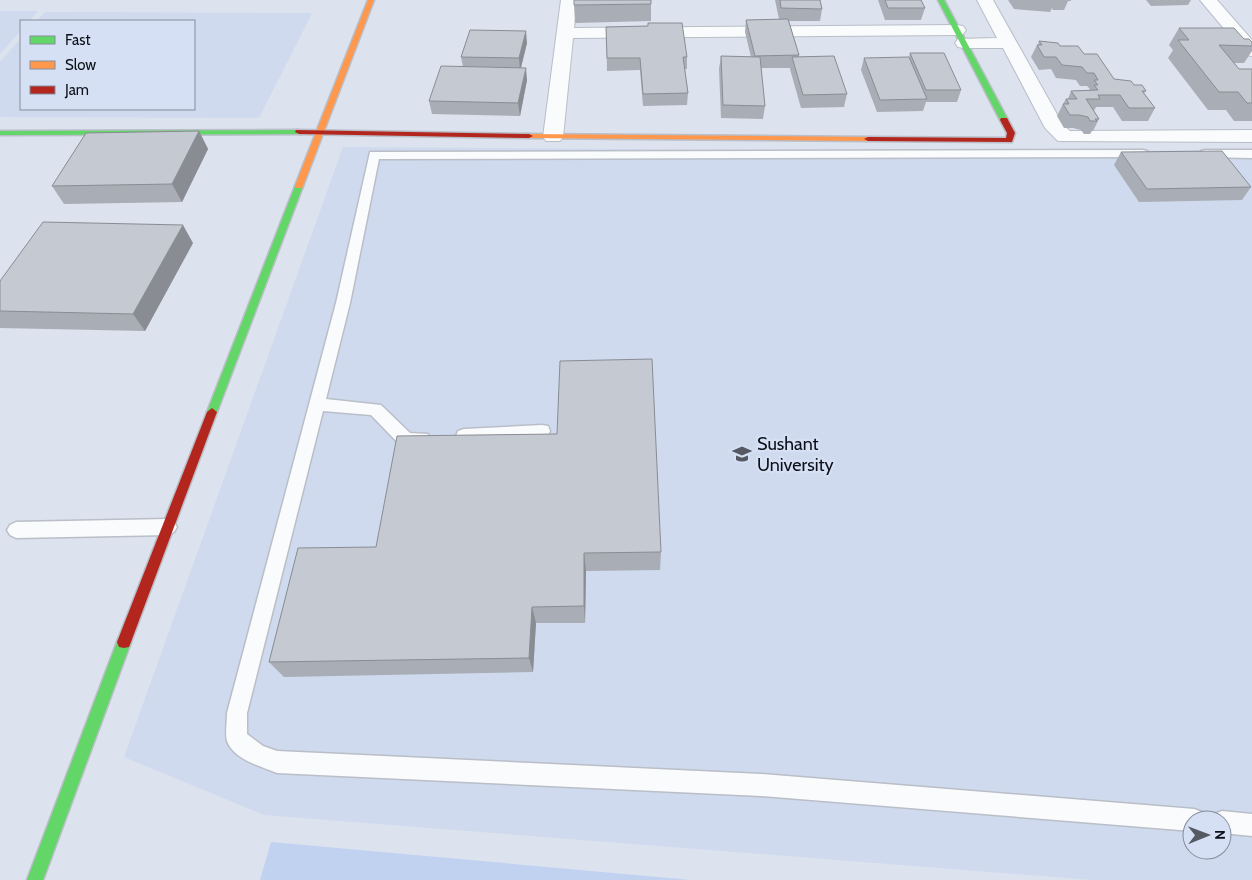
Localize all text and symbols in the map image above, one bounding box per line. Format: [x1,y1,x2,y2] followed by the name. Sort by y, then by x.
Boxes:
[20,20,195,110] legend
[65,31,90,49] text: Fast
[65,56,96,74] text: Slow
[64,81,89,99] text: Jam
[757,433,834,476] place label: Sushant University
[731,443,753,465] school or university icon: Sushant University
[1182,810,1232,860] north arrow
[1211,830,1229,840] text: N

